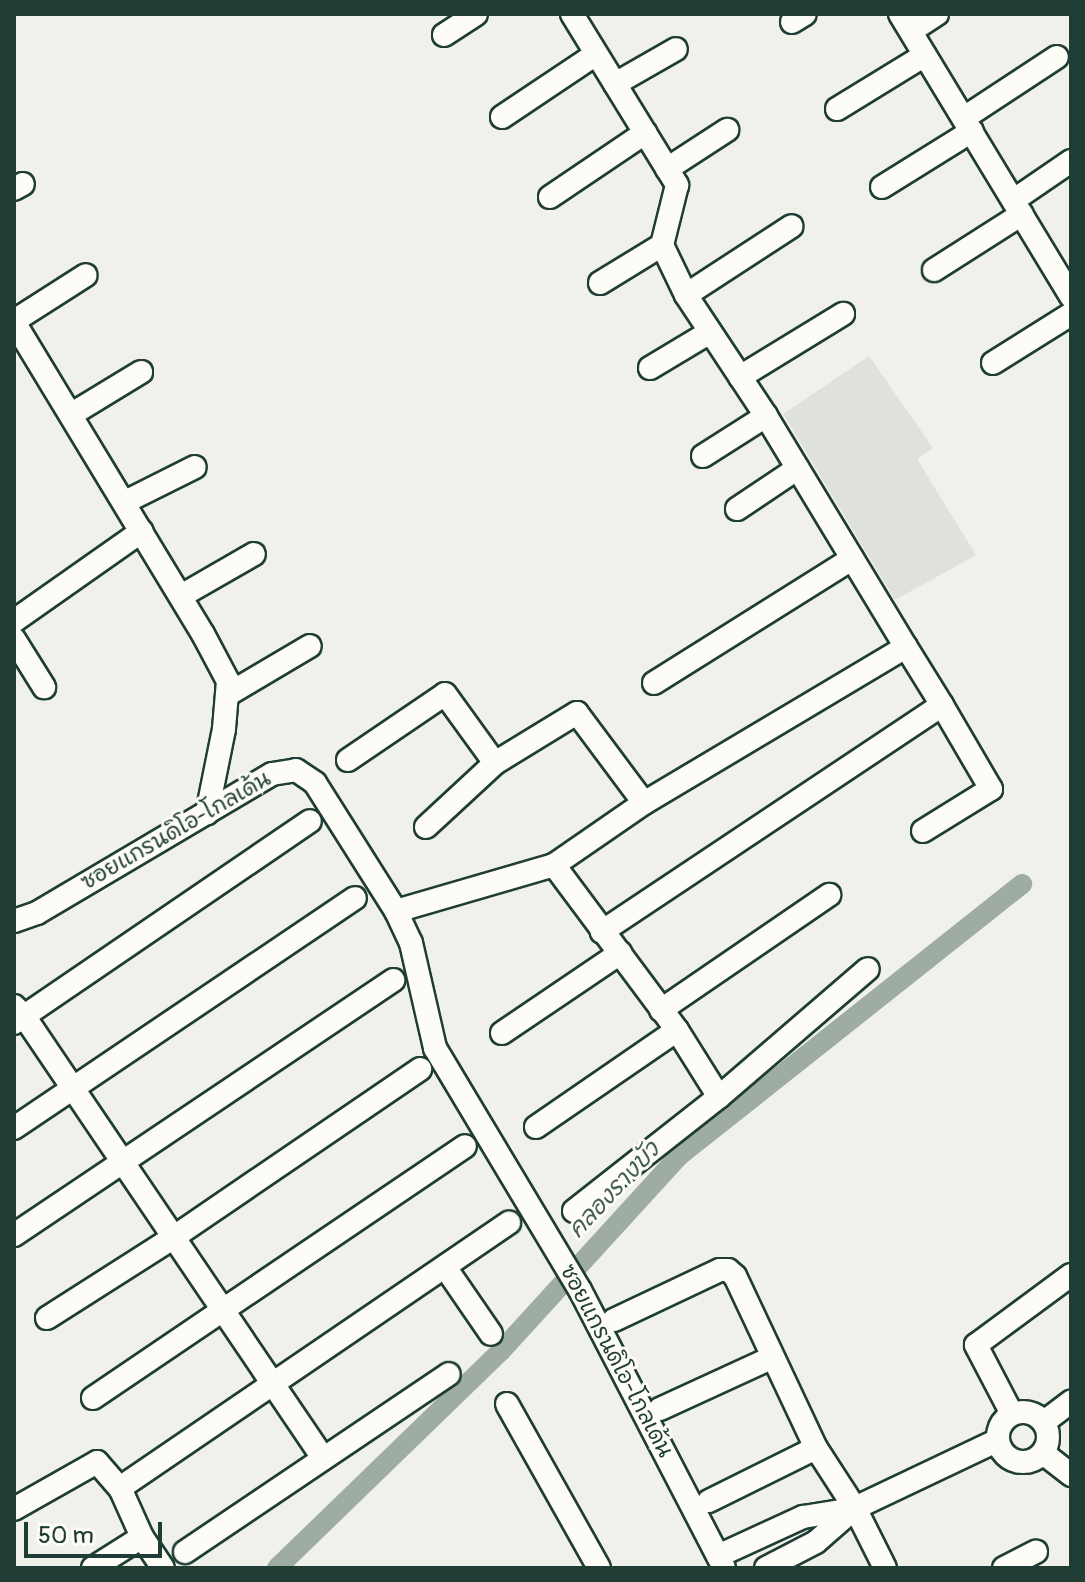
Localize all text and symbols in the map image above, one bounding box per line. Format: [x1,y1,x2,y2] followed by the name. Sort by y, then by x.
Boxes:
[76,766,276,896] street label: ซอยแกรนดิโอ-โกลเด้น
[562,1136,666,1244] water label: คลองรางบัว
[554,1260,678,1462] street label: ซอยแกรนดิโอ-โกลเด้น
[28,1506,166,1556] scale bar
[38,1521,94,1550] text: 50 m

